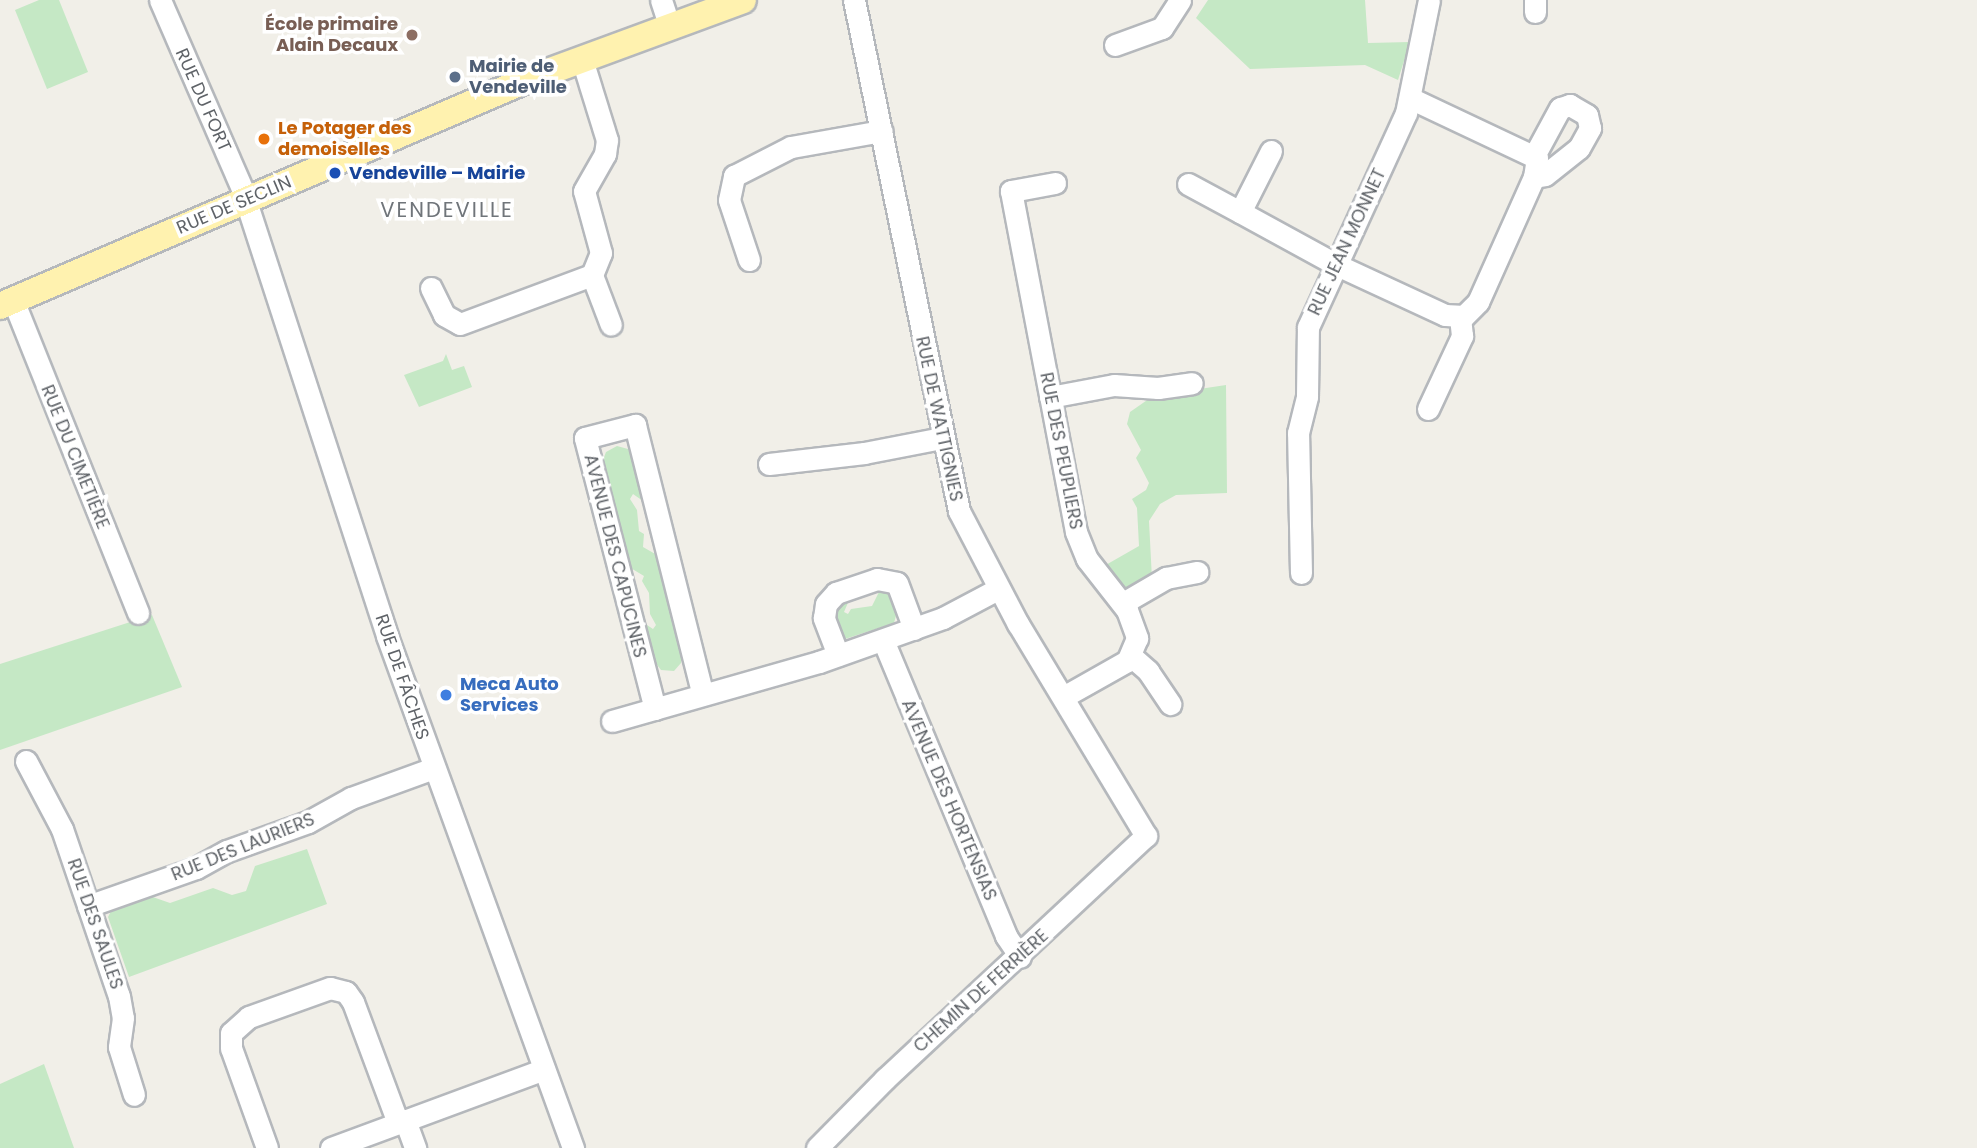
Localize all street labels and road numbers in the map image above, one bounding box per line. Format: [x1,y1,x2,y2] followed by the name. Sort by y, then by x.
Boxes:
[171,45,235,155] street label: RUE DU FORT
[1304,165,1390,319] street label: RUE JEAN MONNET
[173,171,295,239] street label: RUE DE SECLIN
[911,334,967,504] street label: RUE DE WATTIGNIES
[1035,371,1087,531] street label: RUE DES PEUPLIERS
[36,382,114,532] street label: RUE DU CIMETIÈRE
[579,452,651,660] street label: AVENUE DES CAPUCINES
[370,611,434,743] street label: RUE DE FÂCHES
[897,696,1001,904] street label: AVENUE DES HORTENSIAS
[168,808,318,886] street label: RUE DES LAURIERS
[63,856,127,992] street label: RUE DES SAULES
[909,925,1053,1057] street label: CHEMIN DE FERRIÈRE

